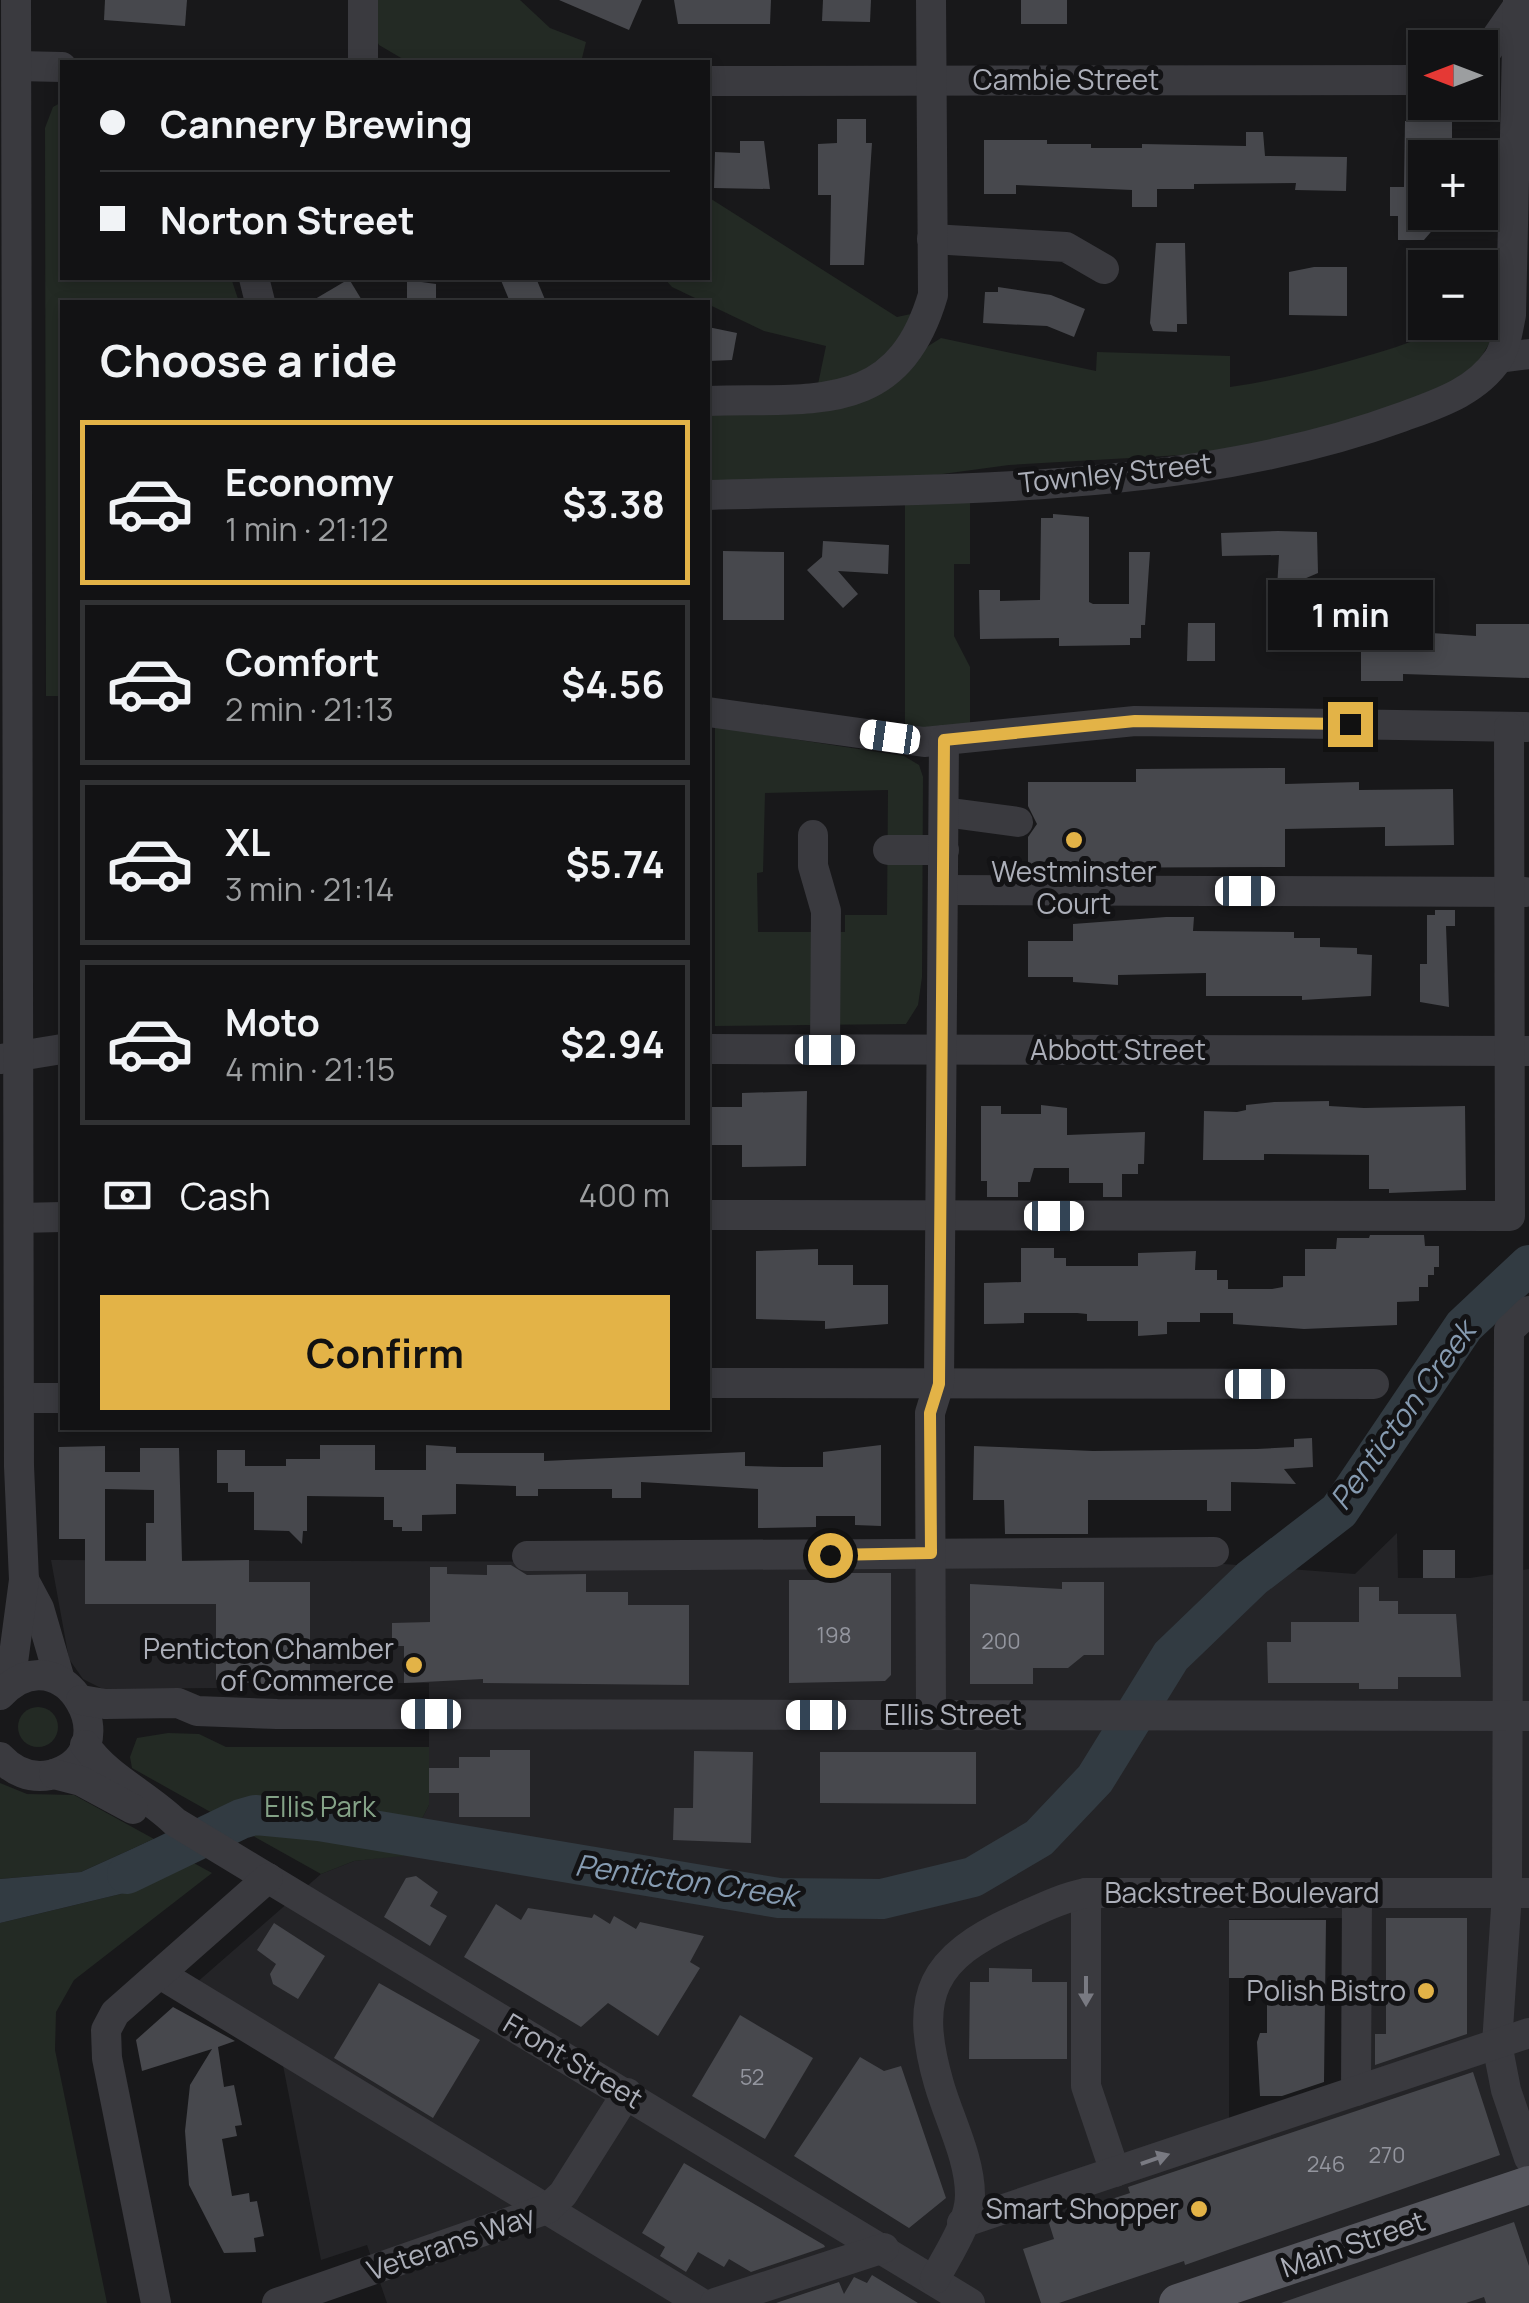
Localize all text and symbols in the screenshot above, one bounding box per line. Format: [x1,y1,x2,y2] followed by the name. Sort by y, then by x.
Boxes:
[1408,30,1498,120] north arrow
[1408,30,1498,340] map controls
[973,60,1159,98] street label: Cambie Street
[160,97,473,149] text: Cannery Brewing
[1408,140,1498,230] button: +
[160,193,415,245] text: Norton Street
[1408,250,1498,340] button: −
[100,329,397,391] text: Choose a ride
[1017,443,1213,501] street label: Townley Street
[225,455,394,507] text: Economy
[105,458,195,548] icon: car
[562,477,665,529] text: $3.38
[225,507,389,551] text: 1 min · 21:12
[1268,579,1432,649] callout: 1 min
[1311,593,1390,637] text: 1 min
[225,635,379,687] text: Comfort
[105,638,195,728] icon: car
[561,657,665,709] text: $4.56
[225,687,394,731] text: 2 min · 21:13
[1328,702,1373,747] route end
[858,718,922,756] car
[225,815,270,867] text: XL
[105,818,195,908] icon: car
[1063,829,1085,851] marker: Westminster Court
[565,837,665,889] text: $5.74
[991,852,1157,922] place label: Westminster Court
[225,867,394,911] text: 3 min · 21:14
[1215,876,1275,906] car
[225,995,320,1047] text: Moto
[105,998,195,1088] icon: car
[560,1017,665,1069] text: $2.94
[1030,1030,1206,1068] street label: Abbott Street
[795,1035,855,1065] car
[225,1047,395,1091] text: 4 min · 21:15
[100,1168,155,1223] icon: cash
[180,1169,271,1221] text: Cash
[579,1173,670,1217] text: 400 m
[1024,1201,1084,1231] car
[100,1295,670,1410] button: Confirm
[1320,1309,1486,1518] water label: Penticton Creek
[1225,1369,1285,1399] car
[808,1533,853,1578] route start
[816,1620,852,1650] house number: 198
[981,1626,1021,1656] house number: 200
[143,1629,394,1699] place label: Penticton Chamber of Commerce
[403,1654,425,1676] marker: Penticton Chamber of Commerce
[884,1695,1022,1733] street label: Ellis Street
[401,1699,461,1729] car
[786,1700,846,1730] car
[264,1787,377,1825] park label: Ellis Park
[573,1844,804,1916] water label: Penticton Creek
[1104,1873,1380,1911] street label: Backstreet Boulevard
[1247,1971,1406,2009] place label: Polish Bistro
[1078,1975,1094,2007] one-way arrow
[1415,1980,1437,2002] marker: Polish Bistro
[497,2004,650,2117] street label: Front Street
[740,2062,764,2092] house number: 52
[1368,2140,1406,2170] house number: 270
[1307,2149,1345,2179] house number: 246
[1140,2151,1170,2166] one-way arrow
[985,2189,1179,2227] place label: Smart Shopper
[362,2196,540,2289] street label: Veterans Way
[1188,2198,1210,2220] marker: Smart Shopper
[1276,2201,1430,2285] street label: Main Street

